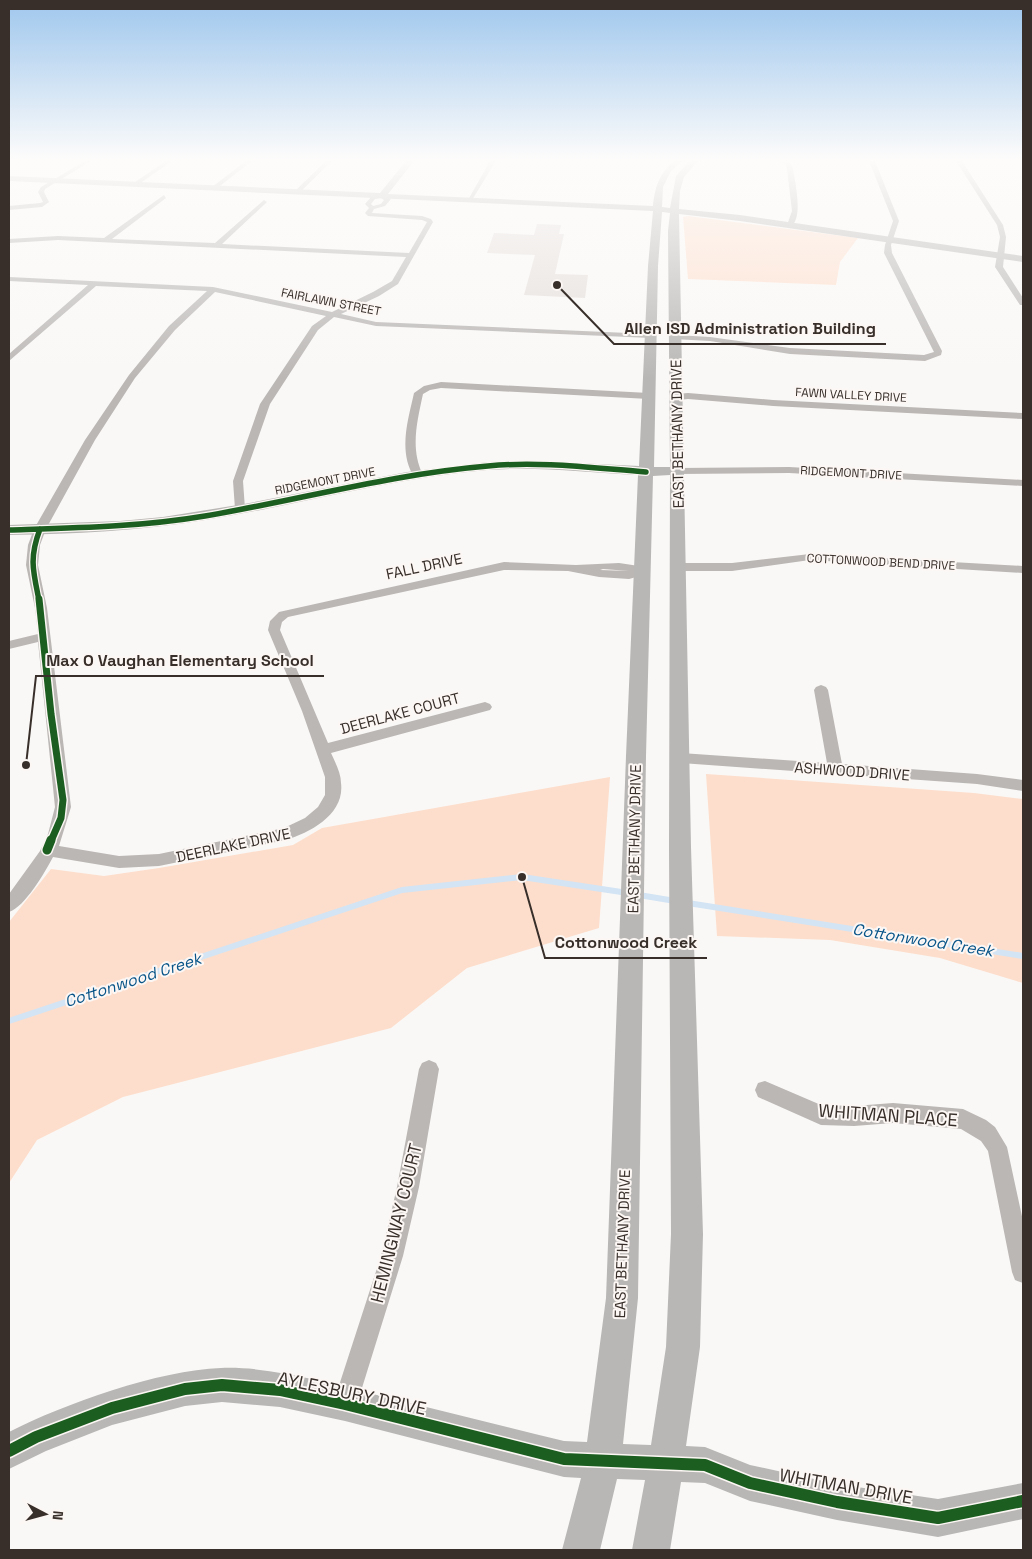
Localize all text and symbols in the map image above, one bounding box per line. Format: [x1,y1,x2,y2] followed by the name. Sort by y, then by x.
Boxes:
[280,284,382,320] street label: FAIRLAWN STREET
[614,313,886,344] callout: Allen ISD Administration Building
[624,318,876,339] text: Allen ISD Administration Building
[666,359,688,509] street label: EAST BETHANY DRIVE
[795,384,907,406] street label: FAWN VALLEY DRIVE
[800,462,903,484] street label: RIDGEMONT DRIVE
[273,463,377,499] street label: RIDGEMONT DRIVE
[384,549,464,583] street label: FALL DRIVE
[806,550,956,574] street label: COTTONWOOD BEND DRIVE
[36,645,324,676] callout: Max O Vaughan Elementary School
[46,650,314,671] text: Max O Vaughan Elementary School
[338,688,462,738] street label: DEERLAKE COURT
[794,757,910,785] street label: ASHWOOD DRIVE
[623,764,645,914] street label: EAST BETHANY DRIVE
[174,824,292,866] street label: DEERLAKE DRIVE
[851,918,997,962] water label: Cottonwood Creek
[545,927,707,958] callout: Cottonwood Creek
[555,932,697,953] text: Cottonwood Creek
[62,947,206,1012] water label: Cottonwood Creek
[818,1099,958,1131] street label: WHITMAN PLACE
[365,1140,427,1305] street label: HEMINGWAY COURT
[610,1169,634,1319] street label: EAST BETHANY DRIVE
[276,1366,428,1420] street label: AYLESBURY DRIVE
[778,1463,914,1509] street label: WHITMAN DRIVE
[20,1489,70,1539] north arrow
[48,1510,67,1521] text: N

